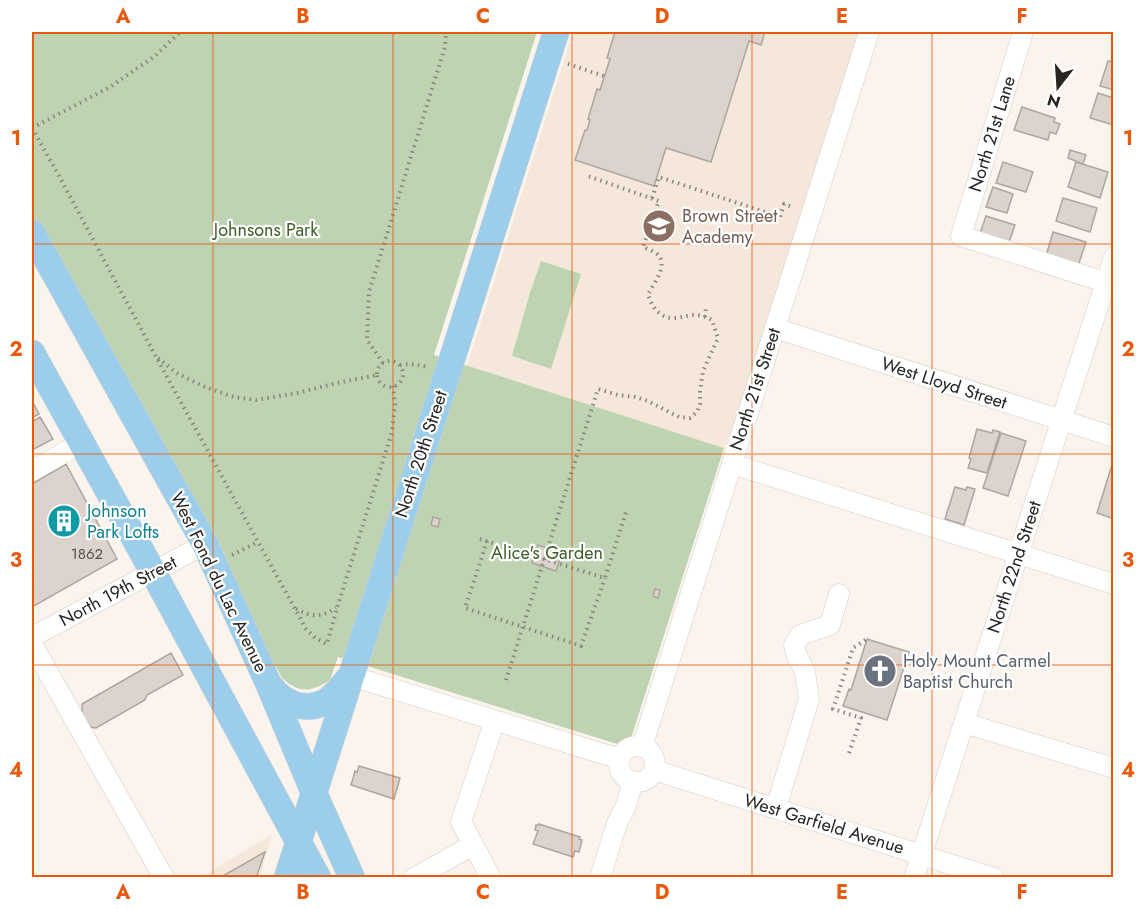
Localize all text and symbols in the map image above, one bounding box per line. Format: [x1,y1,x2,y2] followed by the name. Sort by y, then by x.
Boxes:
[115,2,131,31] text: A
[296,2,310,31] text: B
[476,2,490,31] text: C
[655,2,669,31] text: D
[836,2,848,31] text: E
[1016,2,1028,31] text: F
[1028,57,1088,117] north arrow
[962,73,1022,195] street label: North 21st Lane
[1044,88,1063,114] text: N
[11,124,21,153] text: 1
[1123,124,1133,153] text: 1
[682,203,778,250] place label: Brown Street Academy
[641,208,677,244] school or university icon: Brown Street Academy
[212,217,318,243] park label: Johnsons Park
[723,324,787,454] street label: North 21st Street
[9,335,23,364] text: 2
[1121,335,1135,364] text: 2
[878,350,1011,416] street label: West Lloyd Street
[388,386,454,521] street label: North 20th Street
[164,487,274,677] street label: West Fond du Lac Avenue
[980,497,1048,636] street label: North 22nd Street
[85,498,159,545] place label: Johnson Park Lofts
[46,503,82,539] building icon: Johnson Park Lofts
[491,540,603,566] park label: Alice's Garden
[71,543,103,565] house number: 1862
[10,546,22,575] text: 3
[1122,546,1134,575] text: 3
[55,549,182,633] street label: North 19th Street
[903,648,1051,695] place label: Holy Mount Carmel Baptist Church
[862,653,898,689] church icon: Holy Mount Carmel Baptist Church
[9,756,23,785] text: 4
[1121,756,1135,785] text: 4
[741,787,907,861] street label: West Garfield Avenue
[115,878,131,907] text: A
[296,878,310,907] text: B
[476,878,490,907] text: C
[655,878,669,907] text: D
[836,878,848,907] text: E
[1016,878,1028,907] text: F

